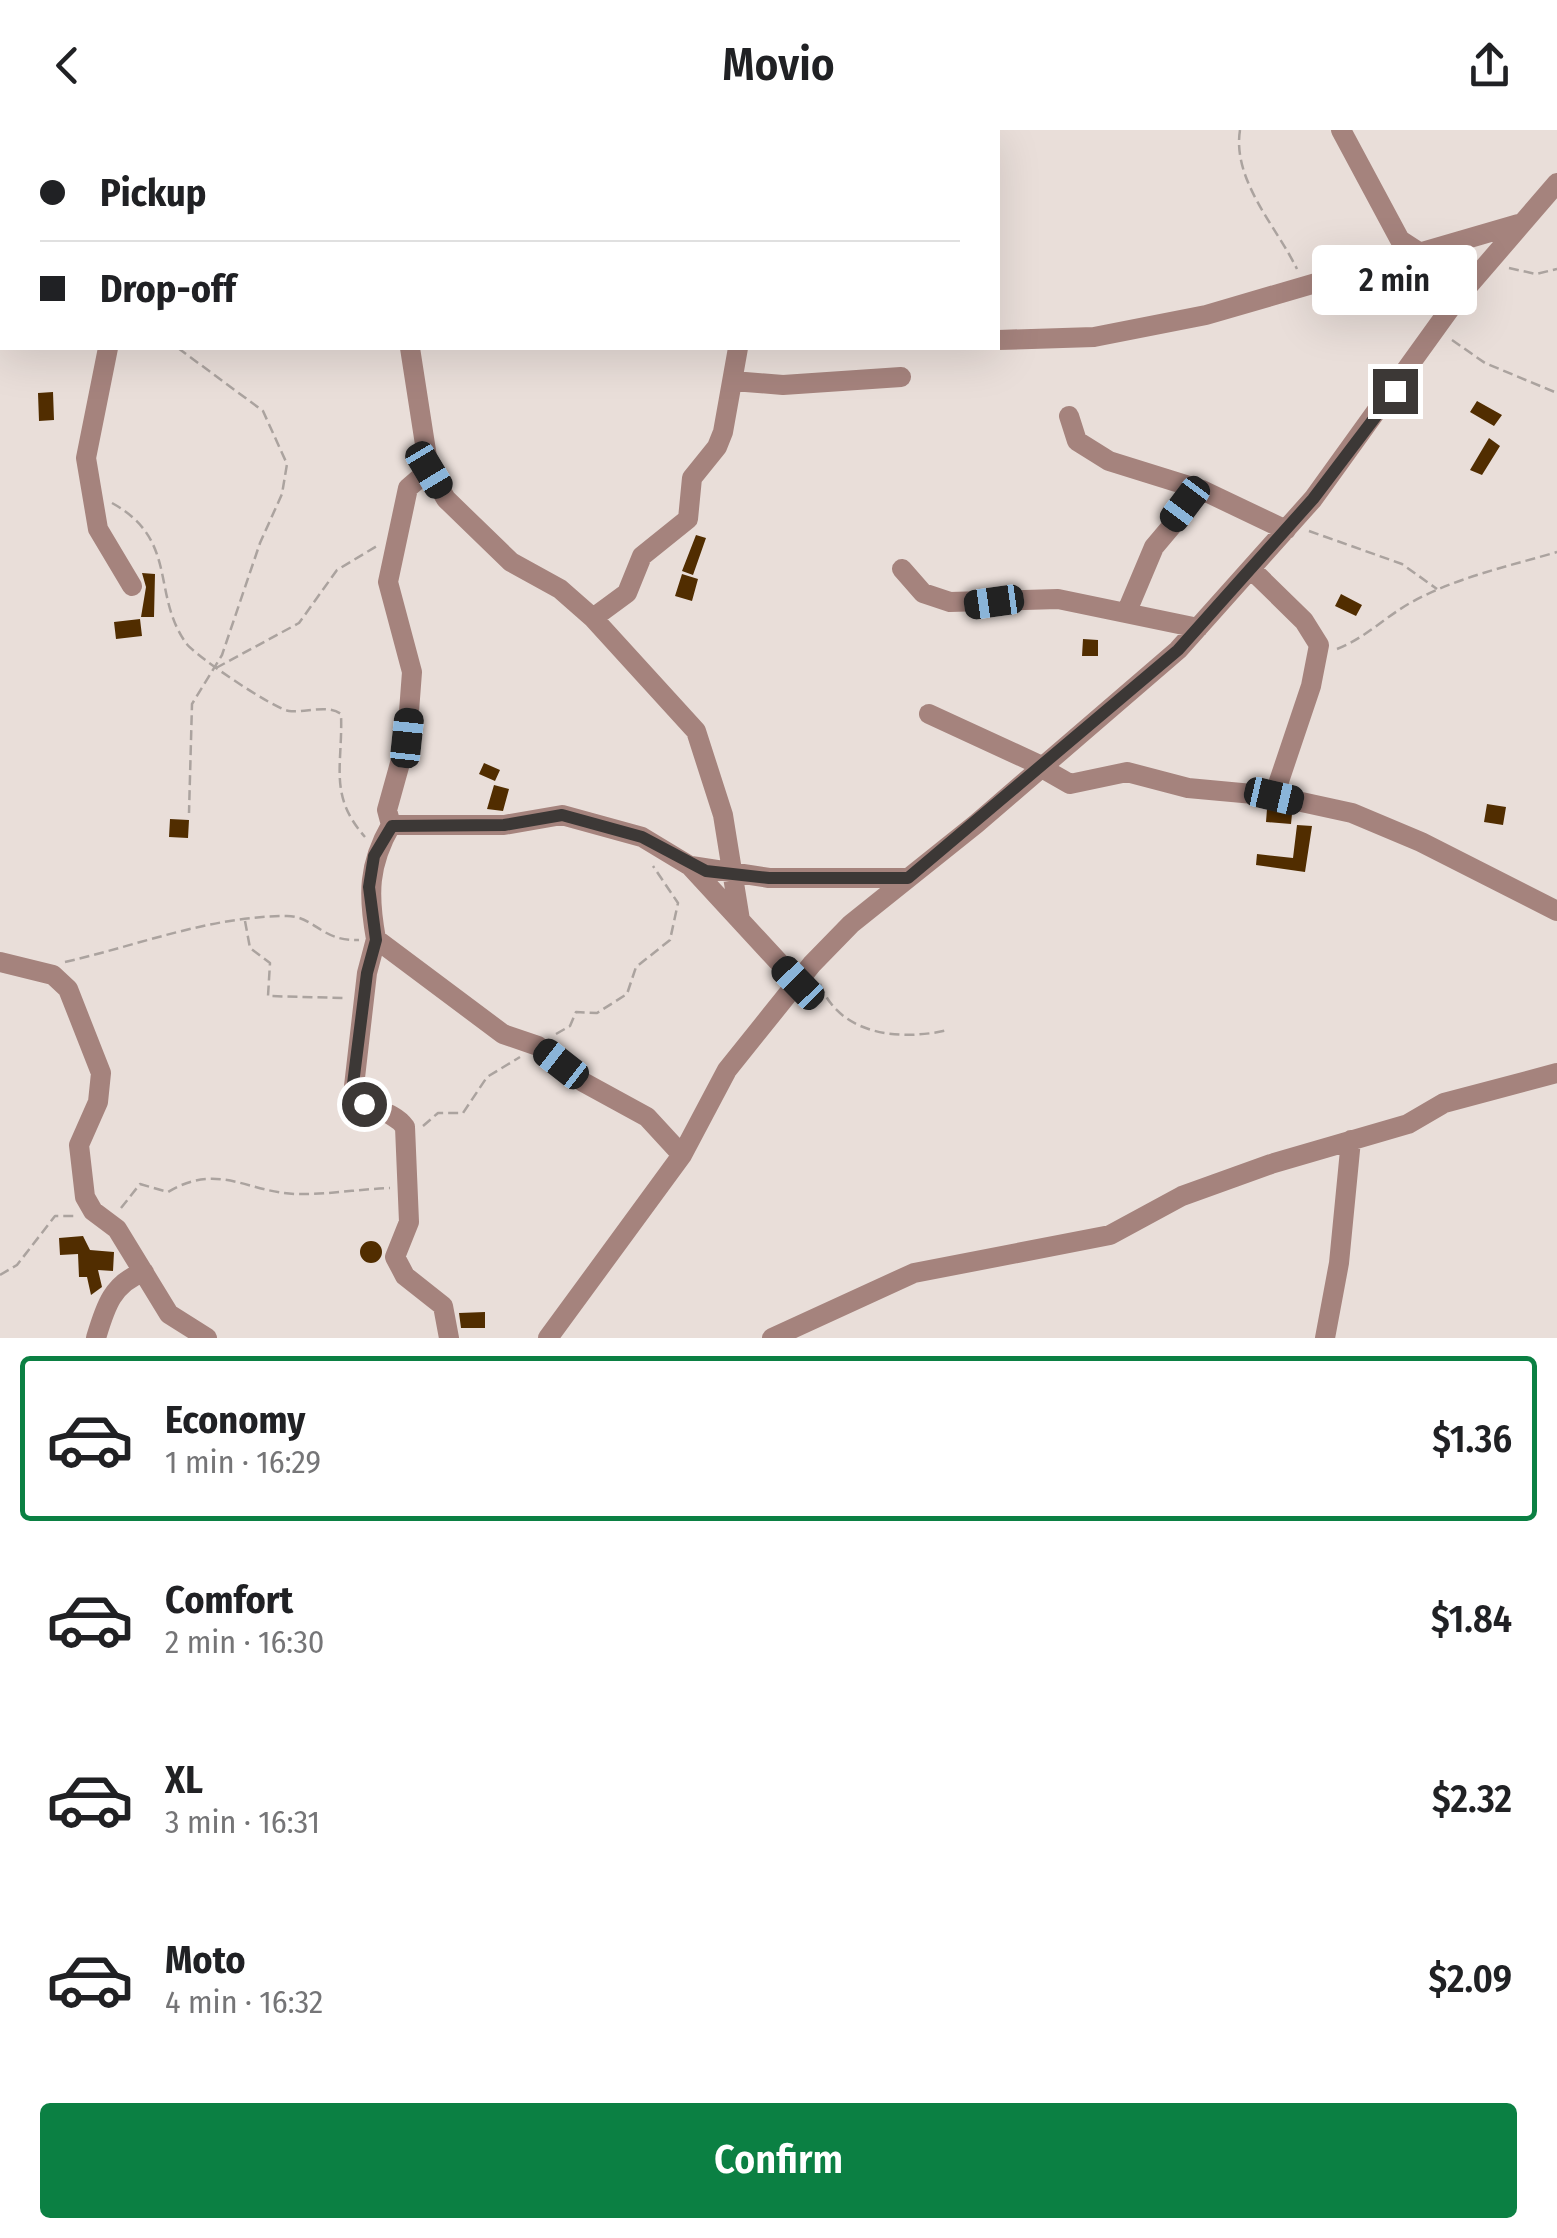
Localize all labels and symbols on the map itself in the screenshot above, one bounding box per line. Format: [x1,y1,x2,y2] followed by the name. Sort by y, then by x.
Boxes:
[1312,246,1478,316] callout: 2 min
[1373,369,1418,414] route end
[401,437,457,503] car
[1155,471,1215,537] car
[962,583,1026,621] car
[389,707,425,769] car
[1241,775,1307,817] car
[766,951,830,1015] car
[528,1034,594,1094] car
[342,1082,387,1127] route start

